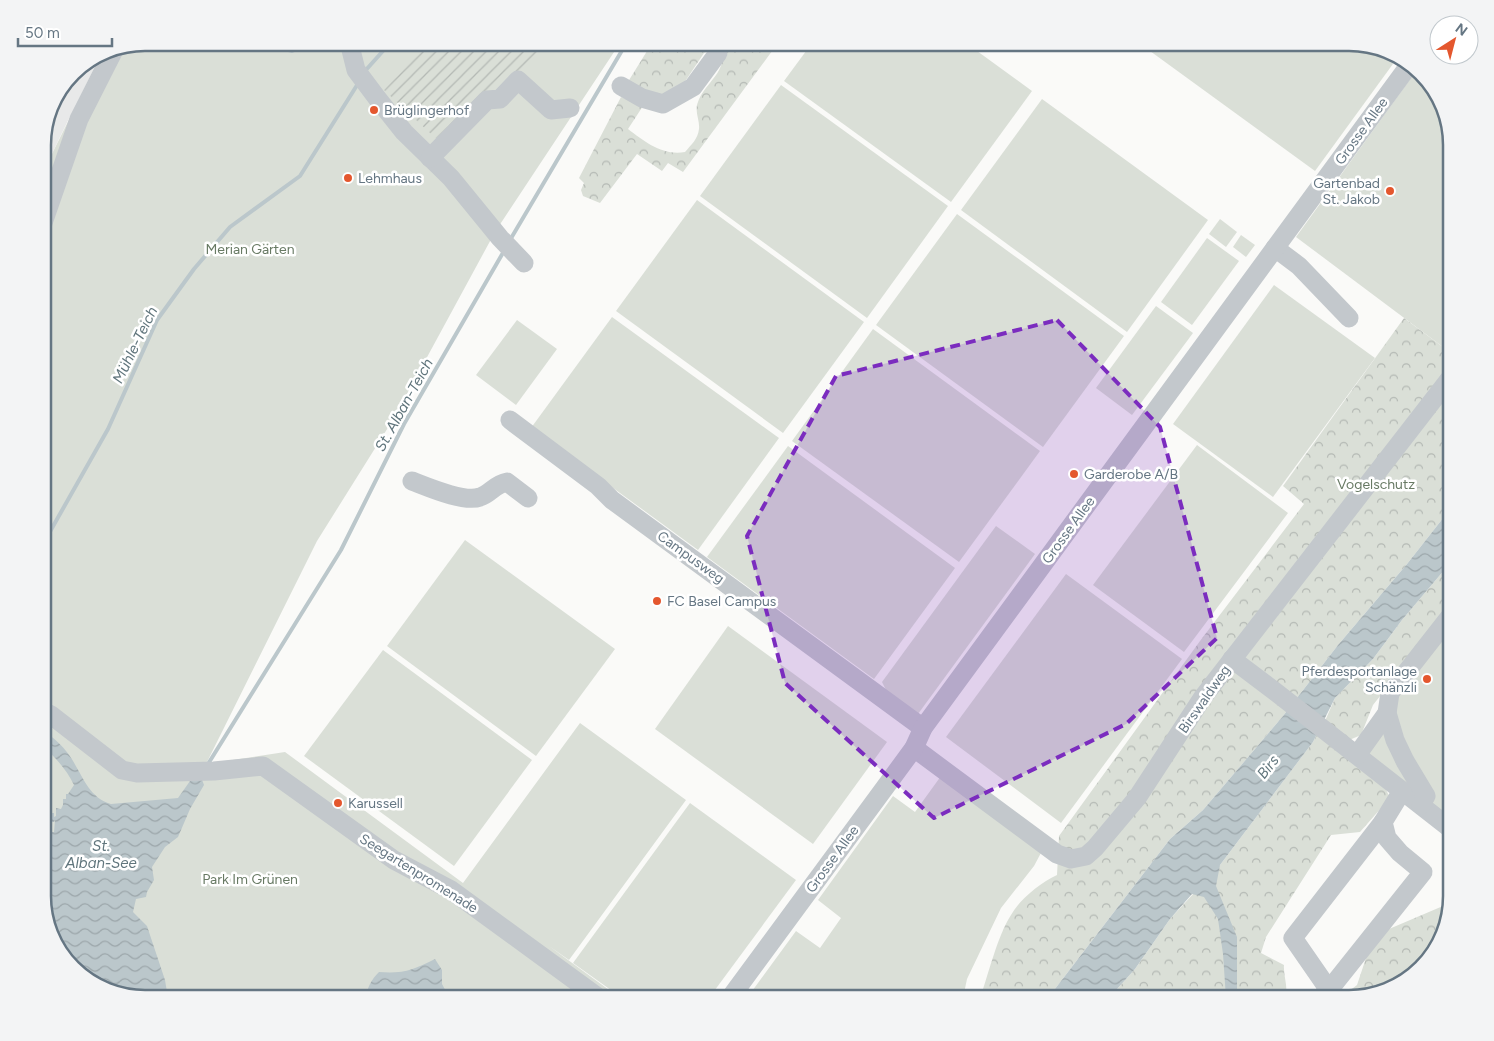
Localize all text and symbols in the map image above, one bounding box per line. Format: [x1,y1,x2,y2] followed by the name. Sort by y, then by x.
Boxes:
[18,15,111,47] scale bar
[1429,15,1479,65] north arrow
[1452,20,1471,40] text: N
[25,24,60,42] text: 50 m
[1331,94,1392,168] street label: Grosse Allee
[384,102,470,119] place label: Brüglingerhof
[368,104,380,116] marker: Brüglingerhof
[358,170,422,187] place label: Lehmhaus
[342,172,354,184] marker: Lehmhaus
[1313,175,1380,208] place label: Gartenbad St. Jakob
[1384,185,1396,197] marker: Gartenbad St. Jakob
[205,241,295,258] park label: Merian Gärten
[109,304,161,386] water label: Mühle-Teich
[371,355,437,455] water label: St. Alban-Teich
[1084,466,1178,483] place label: Garderobe A/B
[1068,468,1080,480] marker: Garderobe A/B
[1337,476,1415,493] park label: Vogelschutz
[1038,493,1099,567] street label: Grosse Allee
[654,527,727,587] street label: Campusweg
[667,593,776,610] place label: FC Basel Campus
[651,595,663,607] marker: FC Basel Campus
[1175,662,1234,737] street label: Birswaldweg
[1302,663,1417,696] place label: Pferdesportanlage Schänzli
[1421,673,1433,685] marker: Pferdesportanlage Schänzli
[1253,752,1283,782] water label: Birs
[348,795,403,812] place label: Karussell
[332,797,344,809] marker: Karussell
[802,822,863,896] street label: Grosse Allee
[356,830,481,917] street label: Seegartenpromenade
[64,837,137,872] water label: St. Alban-See
[202,871,298,888] park label: Park Im Grünen

